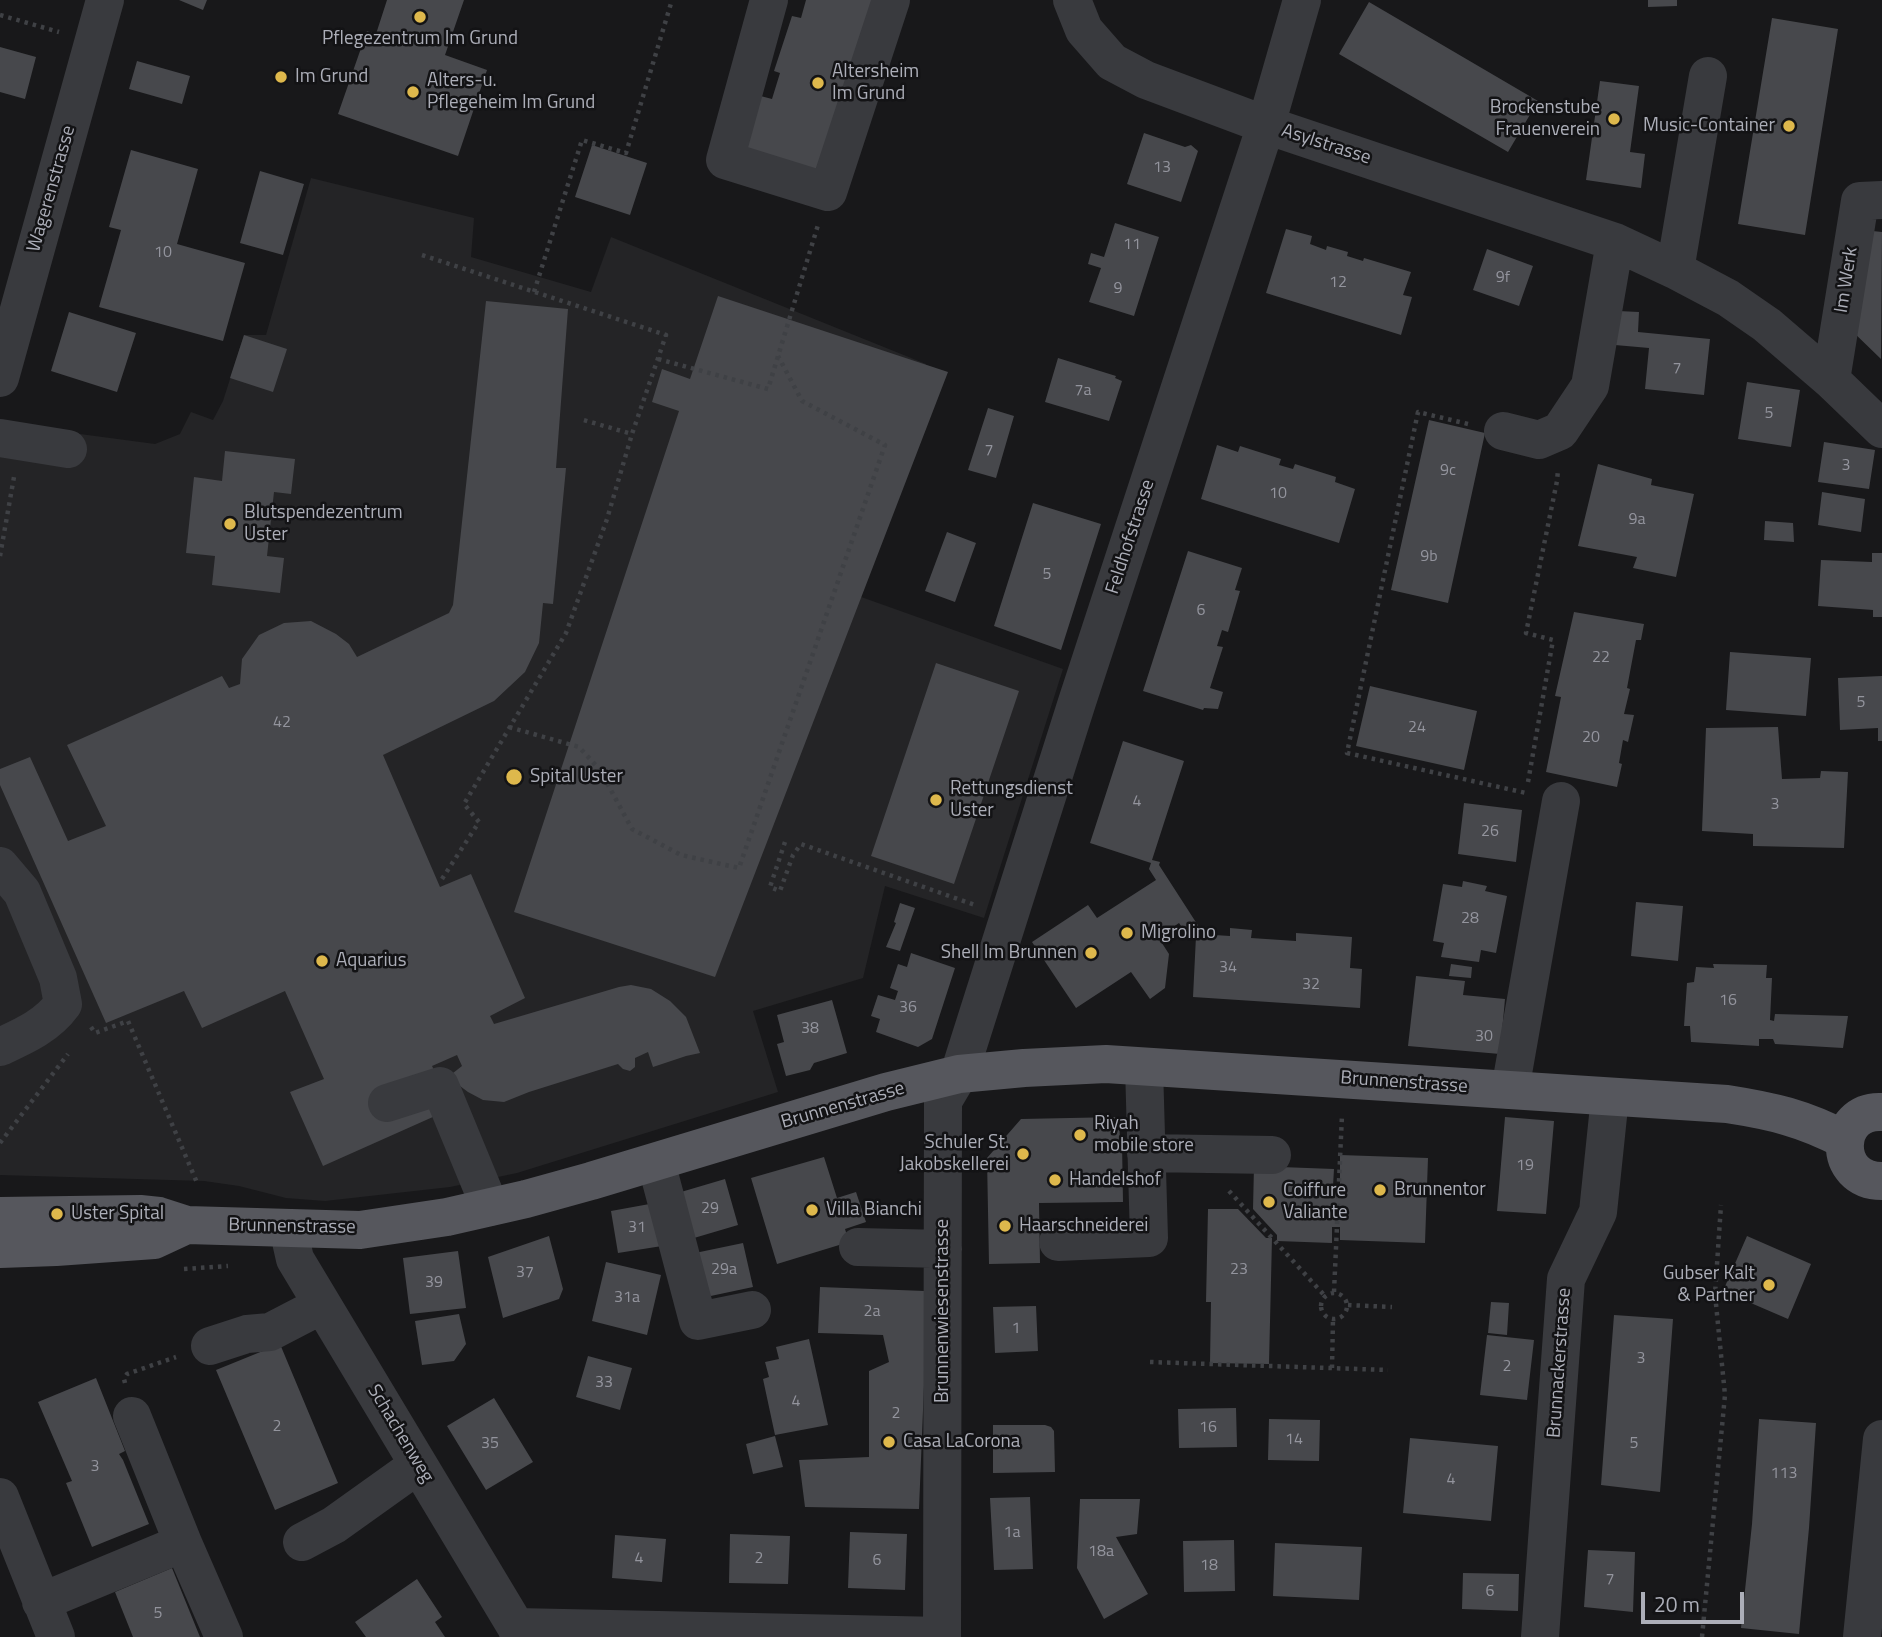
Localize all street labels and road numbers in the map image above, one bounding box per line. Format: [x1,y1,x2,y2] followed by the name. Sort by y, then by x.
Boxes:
[1279,120,1373,170] street label: Asylstrasse
[23,123,81,255] street label: Wagerenstrasse
[1831,245,1863,315] street label: Im Werk
[1102,477,1160,597] street label: Feldhofstrasse
[1340,1067,1468,1099] street label: Brunnenstrasse
[779,1077,907,1135] street label: Brunnenstrasse
[228,1214,356,1240] street label: Brunnenstrasse
[932,1219,954,1403] street label: Brunnenwiesenstrasse
[1543,1287,1577,1439] street label: Brunnackerstrasse
[362,1381,438,1487] street label: Schachenweg

